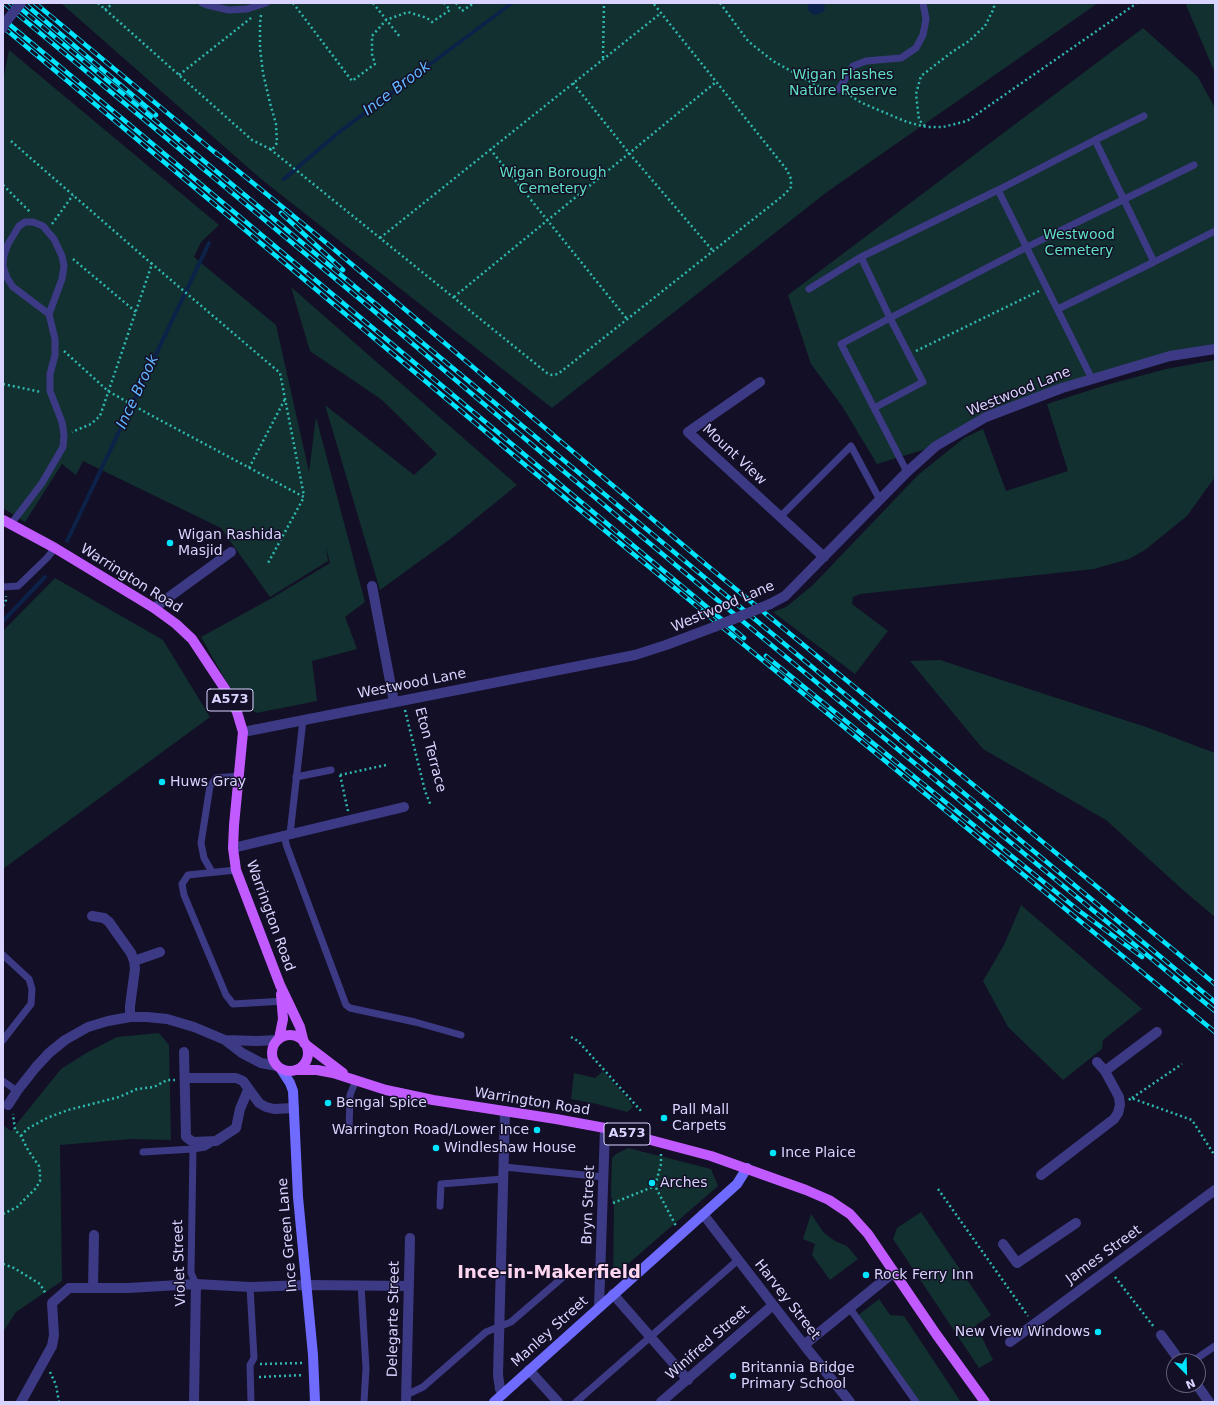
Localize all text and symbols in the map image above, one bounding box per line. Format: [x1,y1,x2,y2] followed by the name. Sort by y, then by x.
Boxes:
[360,58,434,120] water label: Ince Brook
[789,67,897,100] park label: Wigan Flashes Nature Reserve
[499,165,607,198] park label: Wigan Borough Cemetery
[1043,227,1115,260] park label: Westwood Cemetery
[113,352,163,432] water label: Ince Brook
[965,364,1073,420] street label: Westwood Lane
[698,421,770,489] street label: Mount View
[178,527,282,560] place label: Wigan Rashida Masjid
[165,538,175,548] marker: Wigan Rashida Masjid
[77,541,185,617] street label: Warrington Road
[669,578,777,636] street label: Westwood Lane
[356,665,468,703] street label: Westwood Lane
[207,689,253,711] road number: A573
[411,706,449,794] street label: Eton Terrace
[170,774,246,790] place label: Huws Gray
[157,777,167,787] marker: Huws Gray
[242,858,298,974] street label: Warrington Road
[473,1085,591,1119] street label: Warrington Road
[336,1095,427,1111] place label: Bengal Spice
[323,1098,333,1108] marker: Bengal Spice
[672,1102,729,1134] place label: Pall Mall Carpets
[659,1113,669,1123] marker: Pall Mall Carpets
[332,1122,529,1138] place label: Warrington Road/Lower Ince
[604,1123,650,1145] road number: A573
[532,1125,542,1135] marker: Warrington Road/Lower Ince
[444,1140,576,1156] place label: Windleshaw House
[431,1143,441,1153] marker: Windleshaw House
[781,1145,856,1161] place label: Ince Plaice
[768,1148,778,1158] marker: Ince Plaice
[579,1165,599,1245] street label: Bryn Street
[660,1175,708,1191] place label: Arches
[275,1177,301,1293] street label: Ince Green Lane
[647,1178,657,1188] marker: Arches
[170,1219,190,1307] street label: Violet Street
[1063,1222,1145,1288] street label: James Street
[751,1257,823,1343] street label: Harvey Street
[385,1261,403,1377] street label: Delegarte Street
[457,1262,641,1284] district label: Ince-in-Makerfield
[874,1267,974,1283] place label: Rock Ferry Inn
[861,1270,871,1280] marker: Rock Ferry Inn
[508,1293,592,1371] street label: Manley Street
[663,1302,753,1384] street label: Winifred Street
[955,1324,1090,1340] place label: New View Windows
[1093,1327,1103,1337] marker: New View Windows
[1166,1353,1206,1393] north arrow
[741,1360,855,1392] place label: Britannia Bridge Primary School
[728,1371,738,1381] marker: Britannia Bridge Primary School
[1184,1376,1197,1391] text: N

